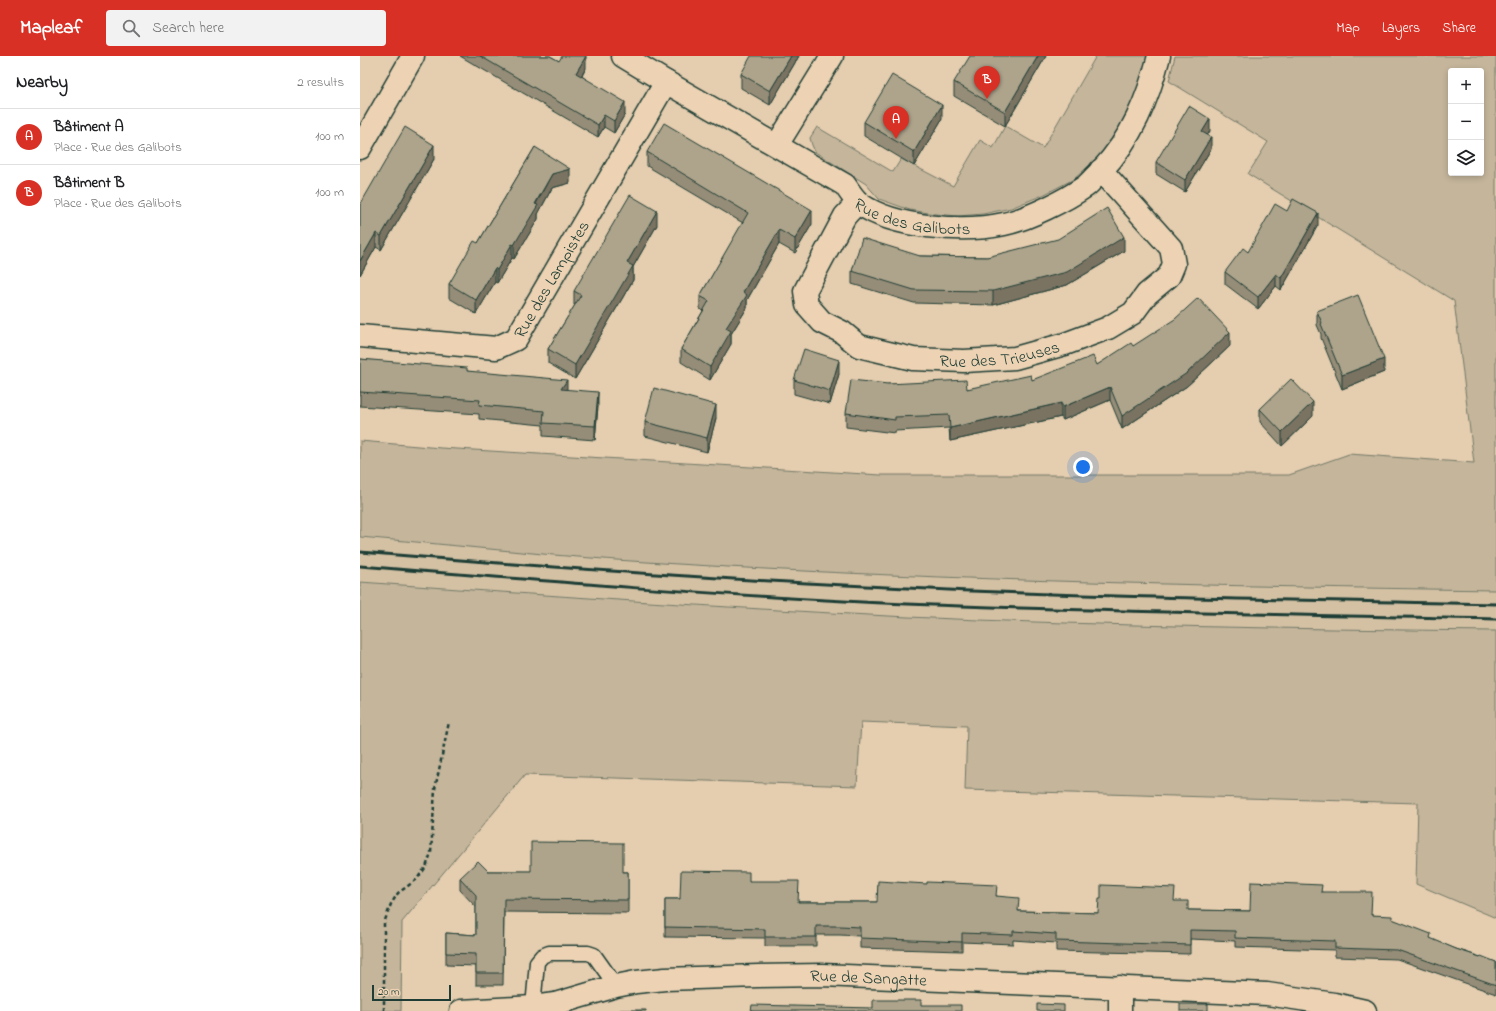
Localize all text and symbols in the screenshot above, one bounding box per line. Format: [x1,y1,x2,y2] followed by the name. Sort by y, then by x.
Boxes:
[106,10,386,46] search box
[20,15,82,42] text: Mapleaf
[120,17,142,39] icon: search
[152,17,224,39] text: Search here
[1336,18,1360,39] text: Map
[1382,18,1420,39] text: Layers
[1442,18,1476,39] text: Share
[974,66,1000,99] pin: B
[1448,68,1484,176] map controls
[1448,68,1484,104] button: +
[16,70,68,95] text: Nearby
[297,73,344,92] text: 2 results
[1448,104,1484,140] button: −
[883,106,909,139] pin: A
[54,116,124,138] text: Bâtiment A
[25,127,33,146] text: A
[315,127,344,146] text: 100 m
[54,138,182,157] text: Place · Rue des Galibots
[1448,140,1484,176] button: layers
[54,172,125,194] text: Bâtiment B
[25,183,33,202] text: B
[315,183,344,202] text: 100 m
[848,192,971,242] street label: Rue des Galibots
[54,194,182,213] text: Place · Rue des Galibots
[508,216,597,343] street label: Rue des Lampistes
[939,335,1063,375] street label: Rue des Trieuses
[1073,457,1093,477] your location
[810,964,928,994] street label: Rue de Sangatte
[372,983,451,1002] scale bar
[378,984,400,1000] text: 20 m

